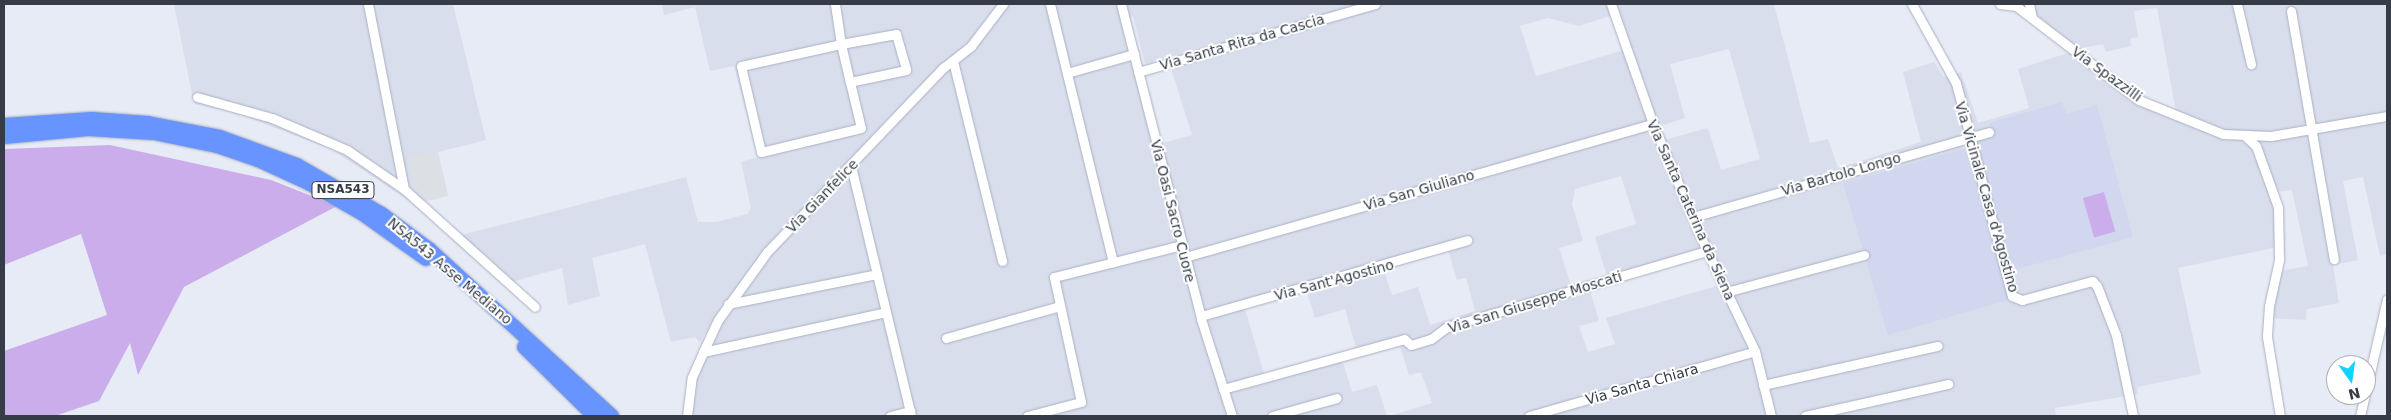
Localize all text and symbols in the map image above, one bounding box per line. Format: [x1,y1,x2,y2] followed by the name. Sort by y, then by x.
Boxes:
[1158,10,1326,74] street label: Via Santa Rita da Cascia
[2069,43,2145,105] street label: Via Spazzilli
[1952,100,2022,294] street label: Via Vicinale Casa d'Agostino
[1644,117,1738,303] street label: Via Santa Caterina da Siena
[1147,138,1199,284] street label: Via Oasi Sacro Cuore
[1779,149,1903,199] street label: Via Bartolo Longo
[783,156,861,236] street label: Via Gianfelice
[1362,166,1476,214] street label: Via San Giuliano
[310,180,376,200] road number: NSA543
[384,214,516,328] street label: NSA543 Asse Mediano
[1272,256,1396,304] street label: Via Sant'Agostino
[1446,268,1624,336] street label: Via San Giuseppe Moscati
[2326,355,2376,405] north arrow
[1584,360,1700,408] street label: Via Santa Chiara
[2347,384,2362,403] text: N

